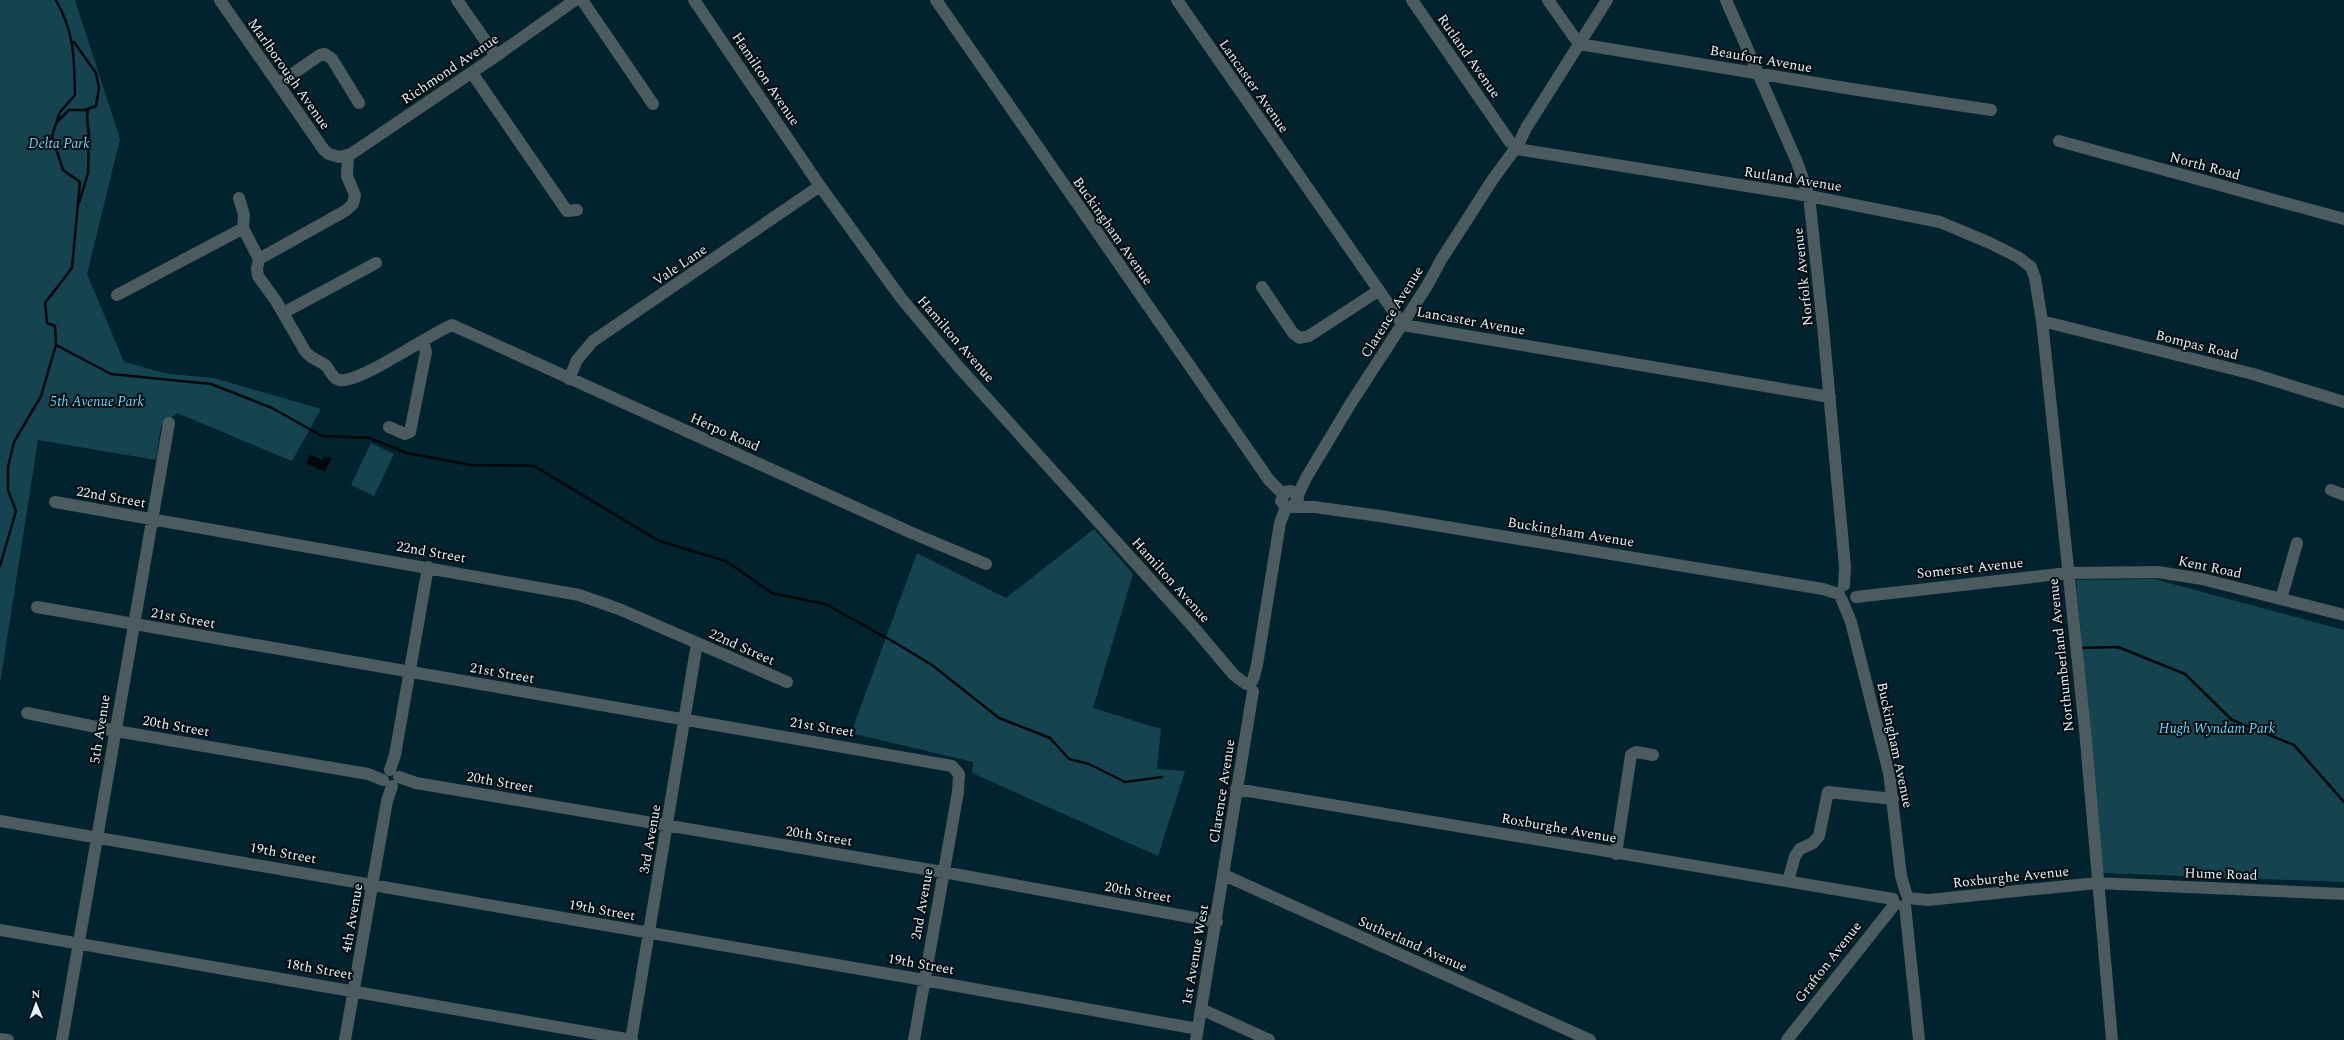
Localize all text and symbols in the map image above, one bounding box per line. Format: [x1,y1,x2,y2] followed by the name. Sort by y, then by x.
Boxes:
[1432,10,1506,103] street label: Rutland Avenue
[243,14,336,134] street label: Marlborough Avenue
[397,28,503,110] street label: Richmond Avenue
[727,28,805,130] street label: Hamilton Avenue
[1214,35,1294,137] street label: Lancaster Avenue
[1708,40,1814,78] street label: Beaufort Avenue
[28,133,90,154] park label: Delta Park
[2167,146,2243,186] street label: North Road
[1743,161,1844,197] street label: Rutland Avenue
[1068,173,1158,290] street label: Buckingham Avenue
[1787,227,1819,327] street label: Norfolk Avenue
[649,239,712,291] street label: Vale Lane
[1355,262,1429,362] street label: Clarence Avenue
[912,291,1000,387] street label: Hamilton Avenue
[1415,301,1527,341] street label: Lancaster Avenue
[2153,325,2241,365] street label: Bompas Road
[50,391,144,412] park label: 5th Avenue Park
[687,407,763,457] street label: Herpo Road
[75,481,147,513] street label: 22nd Street
[1506,512,1636,552] street label: Buckingham Avenue
[1127,532,1215,628] street label: Hamilton Avenue
[395,536,467,568] street label: 22nd Street
[2176,550,2244,584] street label: Kent Road
[1916,552,2025,584] street label: Somerset Avenue
[2042,577,2079,733] street label: Northumberland Avenue
[149,602,217,634] street label: 21st Street
[706,623,778,671] street label: 22nd Street
[468,657,536,689] street label: 21st Street
[1871,680,1919,810] street label: Buckingham Avenue
[84,693,116,765] street label: 5th Avenue
[141,710,211,742] street label: 20th Street
[788,712,856,742] street label: 21st Street
[2159,718,2276,739] park label: Hugh Wyndam Park
[1203,737,1241,844] street label: Clarence Avenue
[465,766,535,798] street label: 20th Street
[634,802,666,875] street label: 3rd Avenue
[1500,808,1619,849] street label: Roxburghe Avenue
[784,820,854,852] street label: 20th Street
[248,837,318,869] street label: 19th Street
[1952,860,2070,894] street label: Roxburghe Avenue
[2184,862,2258,886] street label: Hume Road
[905,866,939,942] street label: 2nd Avenue
[1103,876,1173,908] street label: 20th Street
[336,882,368,954] street label: 4th Avenue
[567,894,637,926] street label: 19th Street
[1176,903,1214,1007] street label: 1st Avenue West
[1355,911,1471,978] street label: Sutherland Avenue
[1789,917,1867,1007] street label: Grafton Avenue
[886,948,956,980] street label: 19th Street
[284,953,354,985] street label: 18th Street
[16,984,56,1024] north arrow
[31,986,40,1003] text: N

